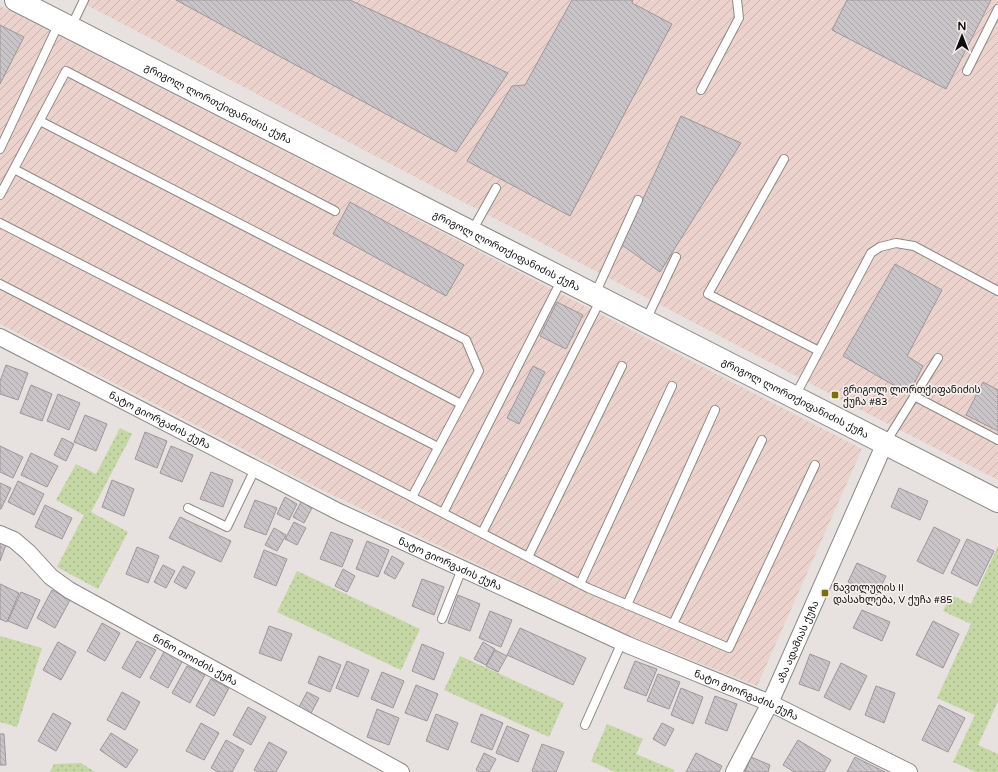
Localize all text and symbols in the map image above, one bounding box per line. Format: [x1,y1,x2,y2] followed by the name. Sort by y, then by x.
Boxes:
[942,16,982,56] north arrow
[958,20,966,33] text: N
[142,62,293,147] street label: გრიგოლ ლორთქიფანიძის ქუჩა
[431,209,582,294] street label: გრიგოლ ლორთქიფანიძის ქუჩა
[719,356,871,441] street label: გრიგოლ ლორთქიფანიძის ქუჩა
[843,384,981,408] place label: გრიგოლ ლორთქიფანიძის ქუჩა #83
[107,389,212,452] street label: ნატო გიორგაძის ქუჩა
[830,390,840,400] marker: გრიგოლ ლორთქიფანიძის ქუჩა #83
[396,535,503,593] street label: ნატო გიორგაძის ქუჩა
[833,582,953,606] place label: ნავთლუღის II დასახლება, V ქუჩა #85
[820,588,830,598] marker: ნავთლუღის II დასახლება, V ქუჩა #85
[775,599,822,685] street label: აზა ადამიას ქუჩა
[150,632,239,688] street label: ნინო თოიძის ქუჩა
[692,668,800,723] street label: ნატო გიორგაძის ქუჩა

